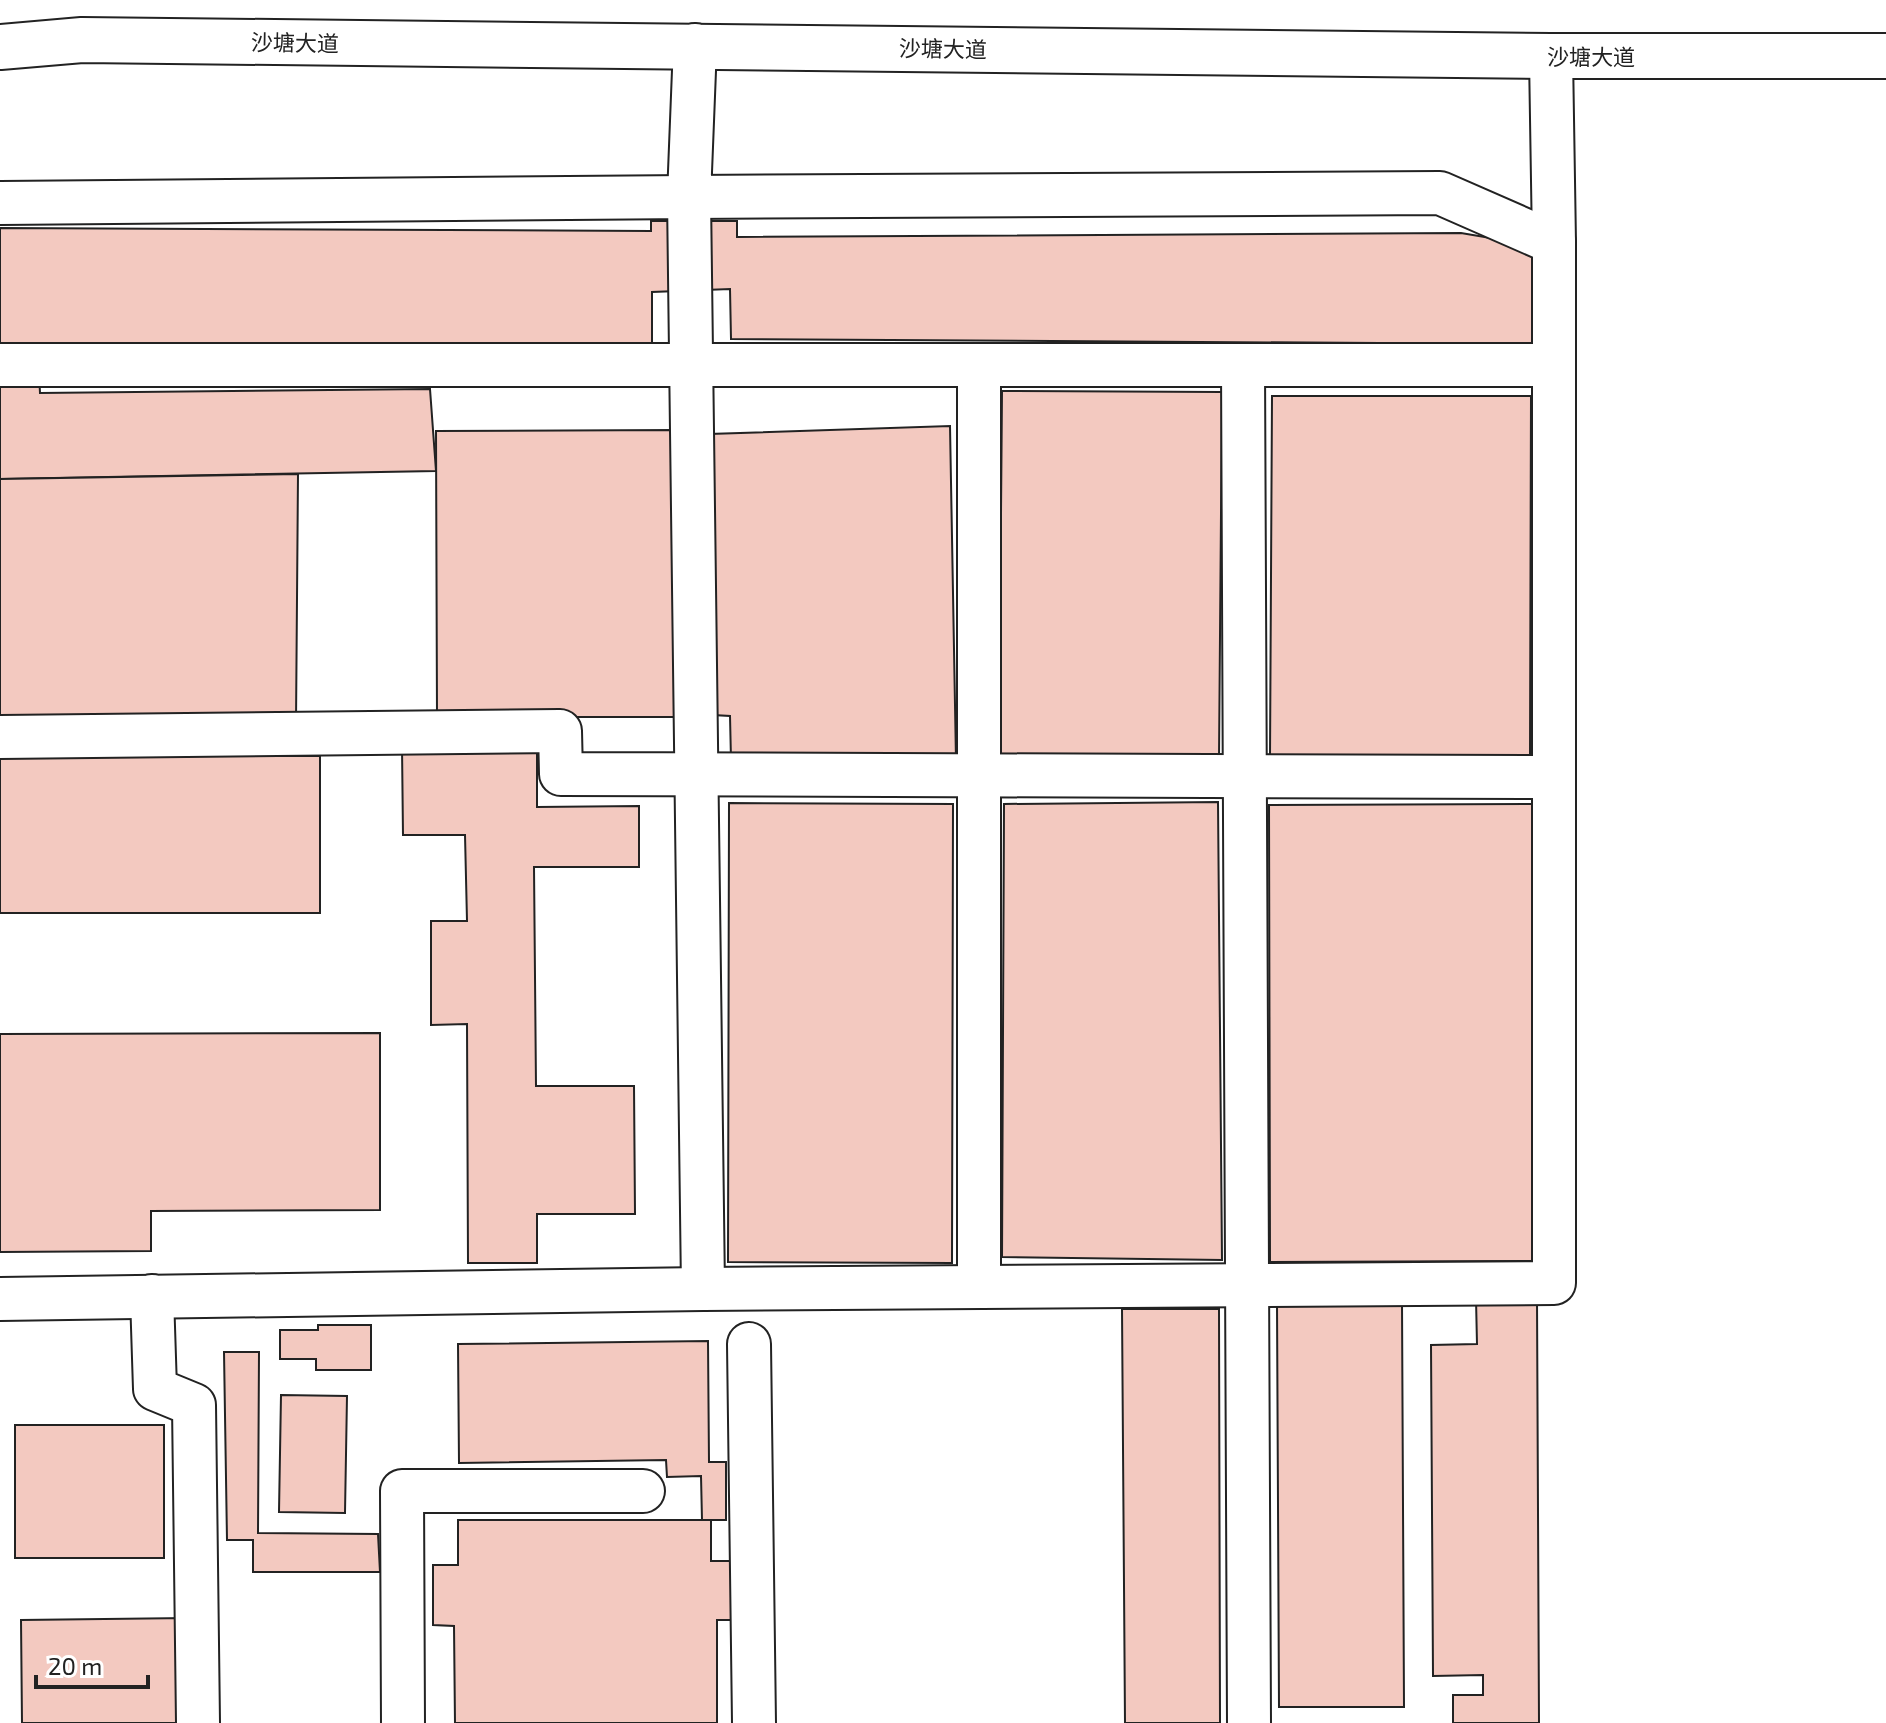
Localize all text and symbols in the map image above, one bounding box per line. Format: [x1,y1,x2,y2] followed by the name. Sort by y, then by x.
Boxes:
[251,28,339,56] street label: 沙塘大道
[899,34,987,62] street label: 沙塘大道
[1547,43,1635,69] street label: 沙塘大道
[36,1639,148,1689] scale bar
[48,1651,102,1680] text: 20 m

